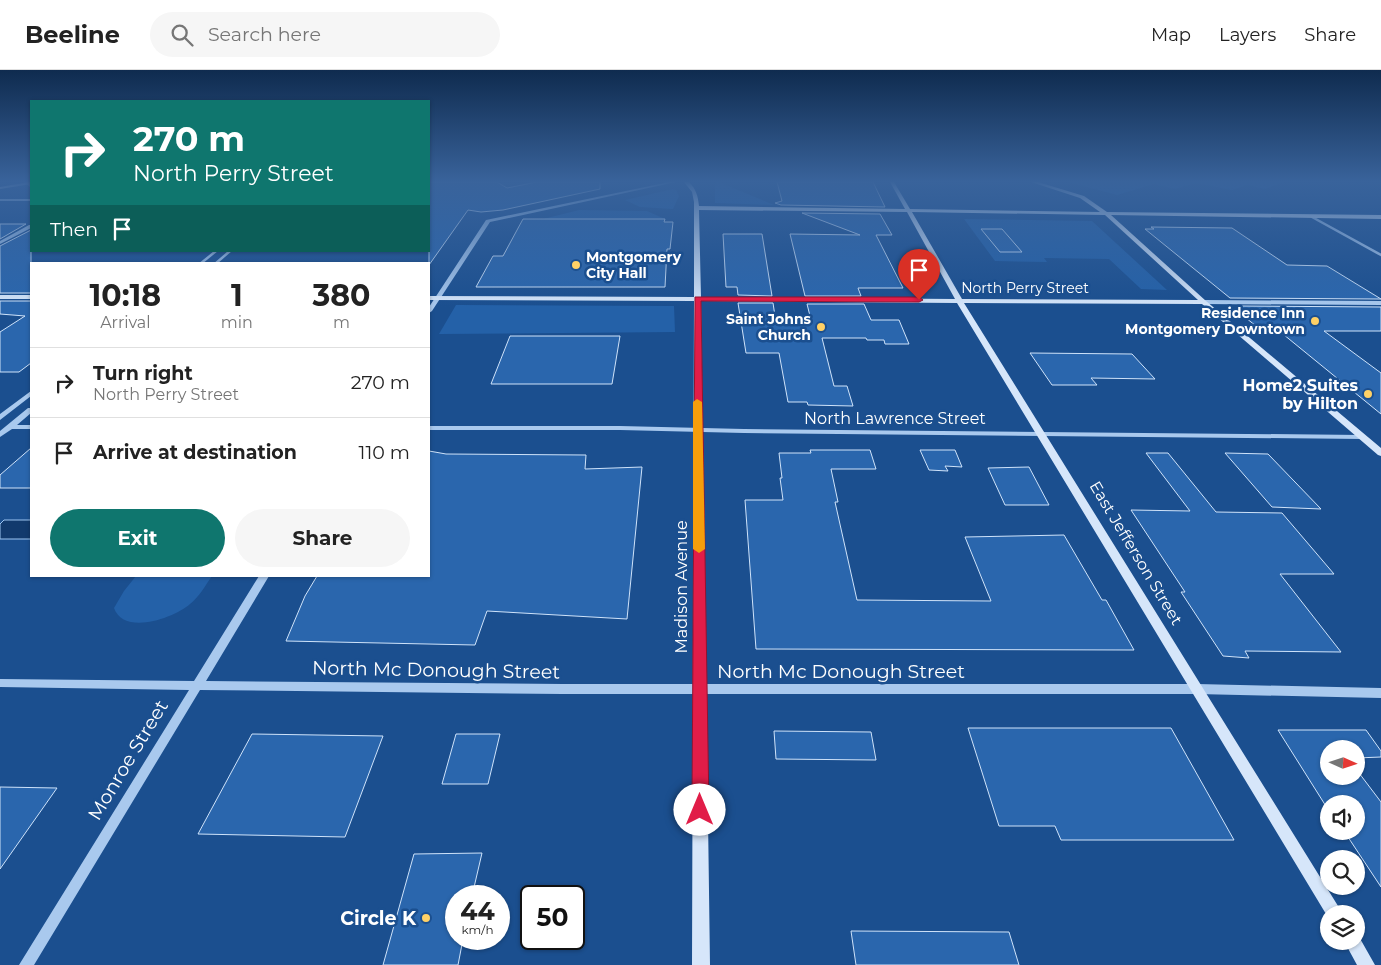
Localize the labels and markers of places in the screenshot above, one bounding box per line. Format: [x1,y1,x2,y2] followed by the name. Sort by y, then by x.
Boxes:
[586,248,682,282] place label: Montgomery City Hall
[898,249,940,300] pin
[570,259,582,271] marker: Montgomery City Hall
[1125,304,1305,338] place label: Residence Inn Montgomery Downtown
[726,310,812,344] place label: Saint Johns Church
[1309,315,1321,327] marker: Residence Inn Montgomery Downtown
[815,321,827,333] marker: Saint Johns Church
[1243,376,1358,413] place label: Home2 Suites by Hilton
[1362,388,1374,400] marker: Home2 Suites by Hilton
[340,907,417,930] place label: Circle K
[420,912,432,924] marker: Circle K

